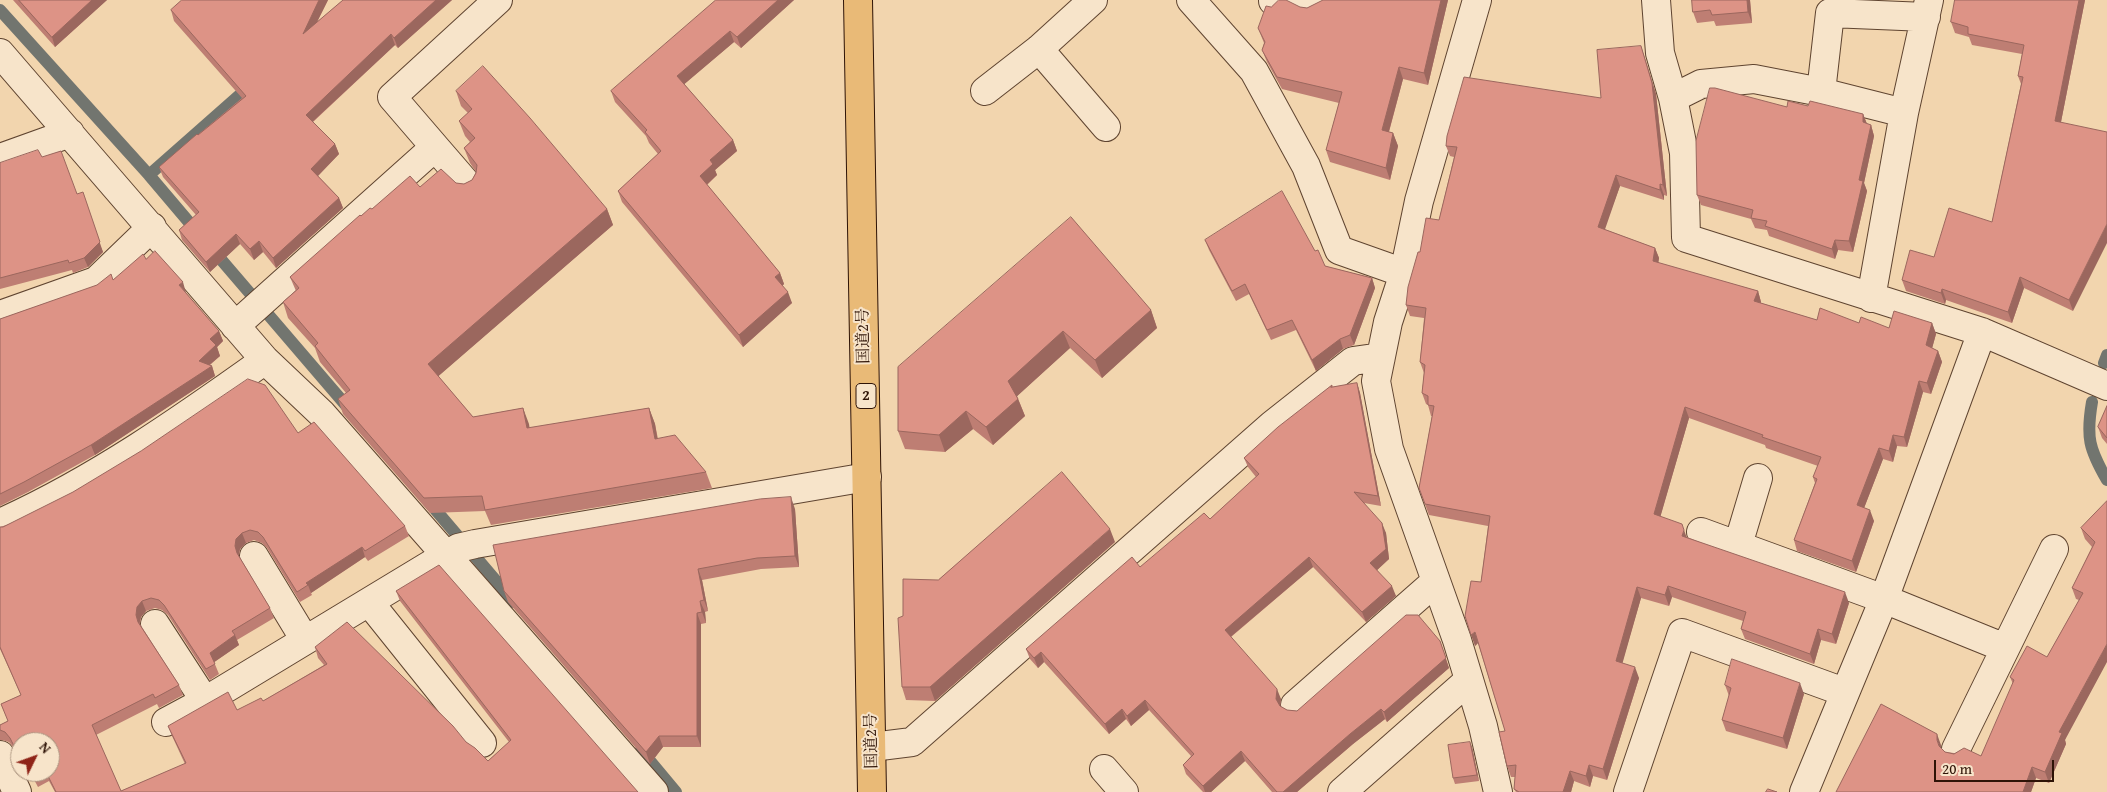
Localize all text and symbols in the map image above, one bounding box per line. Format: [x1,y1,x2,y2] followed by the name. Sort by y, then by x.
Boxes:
[854,308,874,364] street label: 国道2号
[856,384,876,408] road number: 2
[862,713,882,769] street label: 国道2号
[10,732,60,782] north arrow
[35,737,56,758] text: N
[1937,750,2057,782] scale bar
[1942,758,1972,779] text: 20 m

